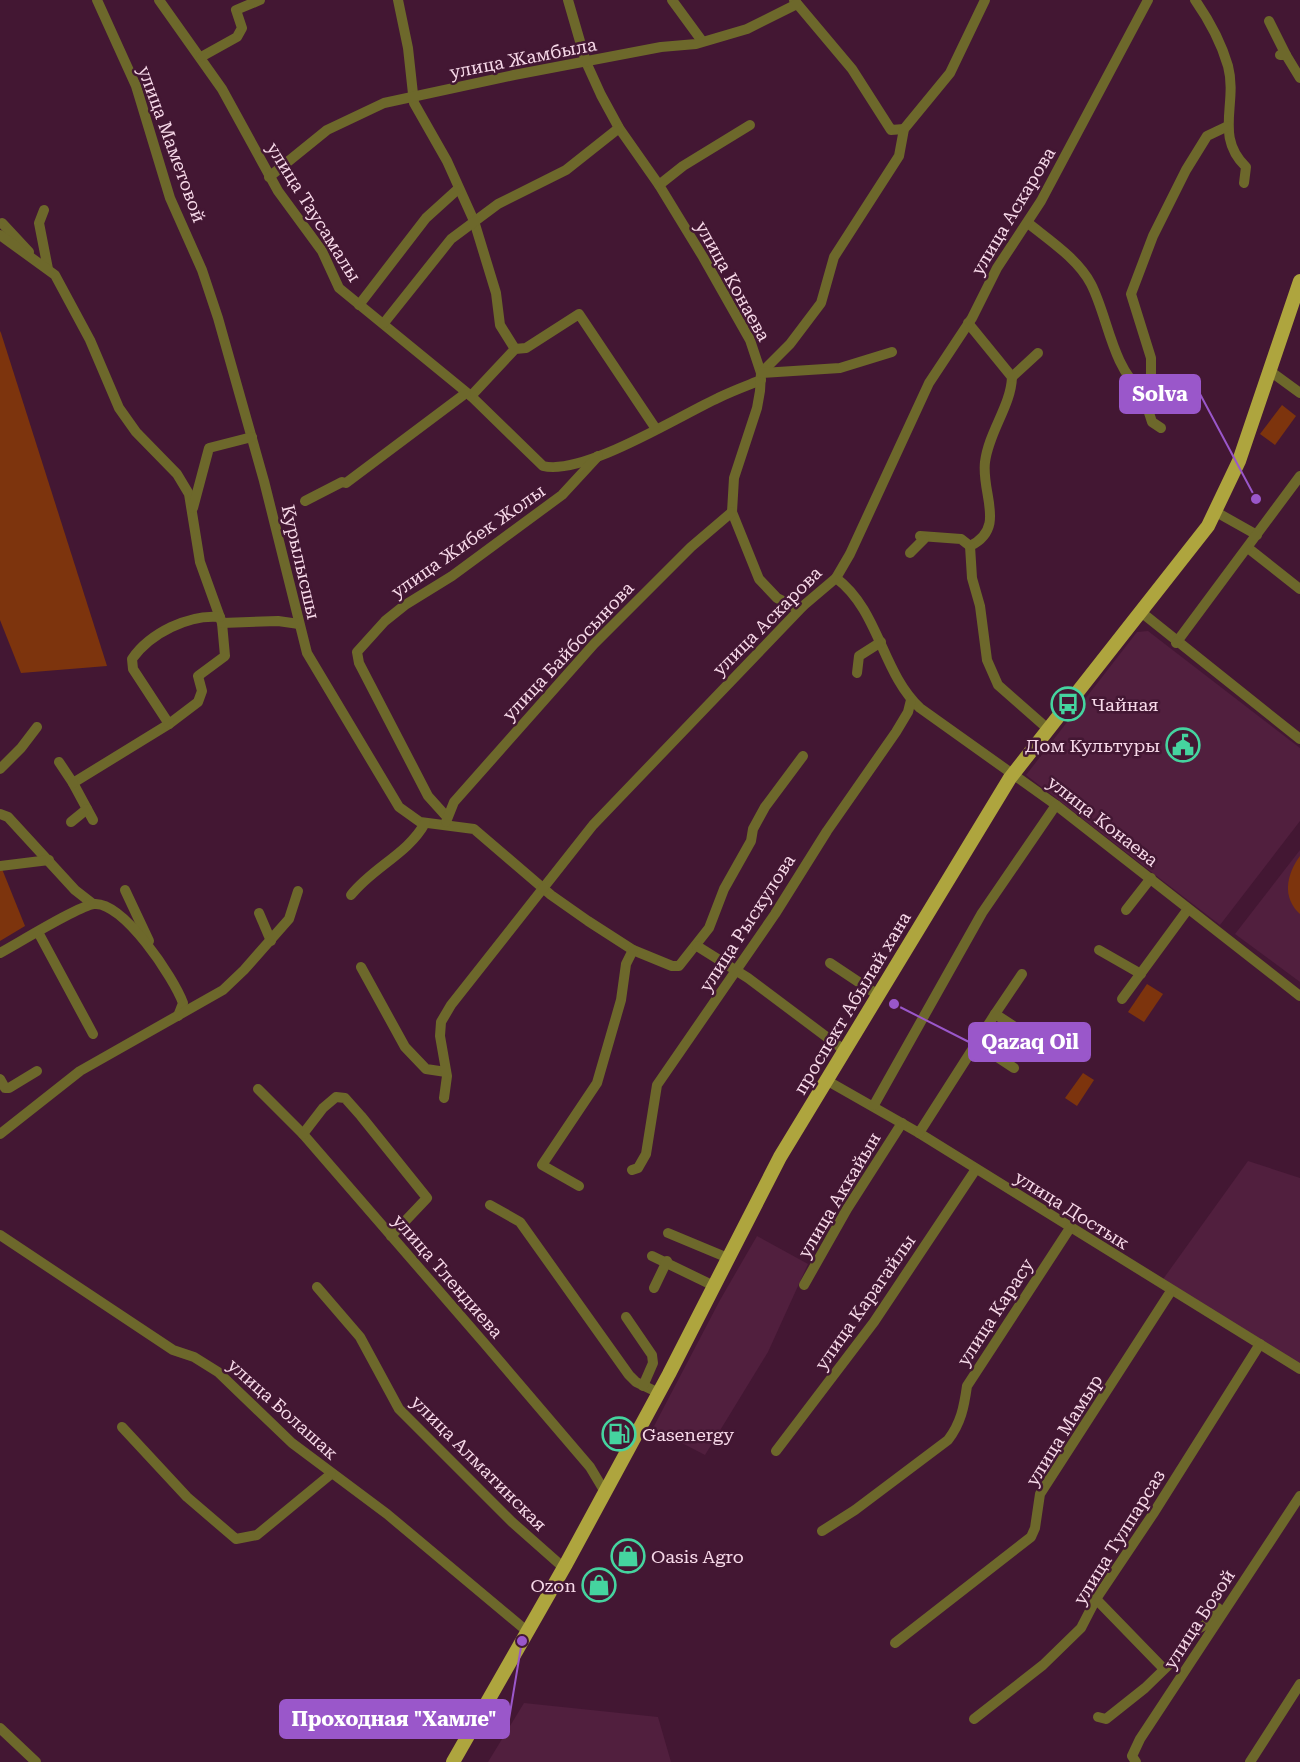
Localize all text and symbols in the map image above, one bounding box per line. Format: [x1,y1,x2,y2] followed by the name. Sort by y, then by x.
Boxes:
[448,33,599,83] street label: улица Жамбыла
[134,63,210,225] street label: улица Маметовой
[263,138,366,286] street label: улица Таусамалы
[967,143,1060,279] street label: улица Аскарова
[691,217,775,345] street label: улица Конаева
[1120,375,1200,413] callout: Solva
[1132,382,1188,406] text: Solva
[387,480,549,602] street label: улица Жибек Жолы
[278,503,324,622] street label: Курылысшы
[708,562,826,680] street label: улица Аскарова
[498,577,638,725] street label: улица Байбосынова
[1050,686,1086,722] bus stop icon: Чайная
[1091,694,1158,715] place label: Чайная
[1165,727,1201,763] public building icon: Дом Культуры
[1025,735,1160,756] place label: Дом Культуры
[1044,771,1163,871] street label: улица Конаева
[695,850,799,996] street label: улица Рыскулова
[789,908,915,1098] street label: проспект Абылай хана
[969,1023,1090,1061] callout: Qazaq Oil
[981,1030,1079,1054] text: Qazaq Oil
[793,1128,885,1261] street label: улица Аккайын
[1011,1166,1133,1254] street label: улица Достык
[388,1210,508,1342] street label: улица Тлендиева
[810,1230,920,1374] street label: улица Карагайлы
[952,1254,1038,1370] street label: улица Карасу
[224,1354,342,1464] street label: улица Болашак
[1021,1370,1107,1490] street label: улица Мамыр
[407,1391,551,1535] street label: улица Алматинская
[601,1416,637,1452] fuel station icon: Gasenergy
[642,1424,734,1445] place label: Gasenergy
[1069,1466,1169,1608] street label: улица Тулпарсаз
[610,1538,646,1574] shop icon: Oasis Agro
[651,1546,744,1567] place label: Oasis Agro
[1159,1565,1239,1673] street label: улица Бозой
[581,1567,617,1603] shop icon: Ozon
[531,1575,576,1596] place label: Ozon
[280,1700,509,1738] callout: Проходная "Хамле"
[292,1707,497,1731] text: Проходная "Хамле"

